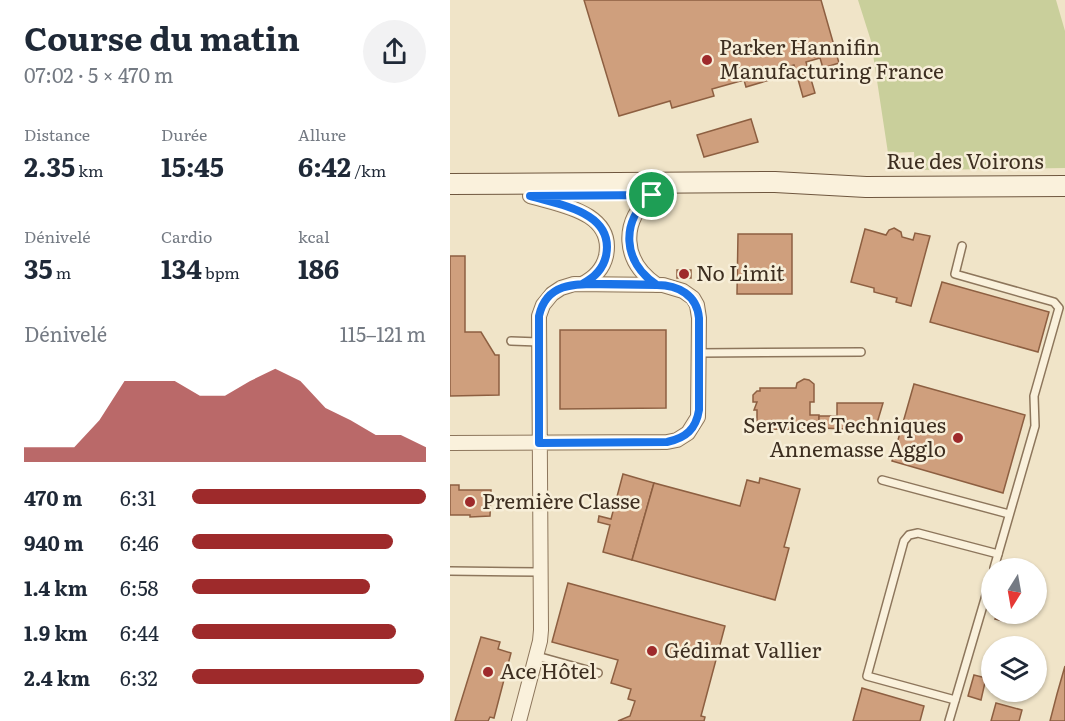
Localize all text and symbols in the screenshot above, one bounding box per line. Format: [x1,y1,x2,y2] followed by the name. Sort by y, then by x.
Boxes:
[24,12,300,61] text: Course du matin
[363,20,426,83] button: share
[719,30,944,85] place label: Parker Hannifin Manufacturing France
[700,53,714,67] marker: Parker Hannifin Manufacturing France
[24,59,173,89] text: 07:02 · 5 × 470 m
[24,122,90,146] text: Distance
[161,122,207,146] text: Durée
[298,122,346,146] text: Allure
[886,144,1044,175] street label: Rue des Voirons
[24,146,75,185] text: 2.35
[161,146,224,185] text: 15:45
[298,146,351,185] text: 6:42
[75,158,103,182] text: km
[351,158,386,182] text: /km
[626,169,677,220] pin
[635,178,668,211] icon: arrive
[24,224,90,248] text: Dénivelé
[161,224,212,248] text: Cardio
[298,224,330,248] text: kcal
[24,248,53,287] text: 35
[161,248,202,287] text: 134
[298,248,339,287] text: 186
[696,256,785,287] place label: No Limit
[53,260,71,284] text: m
[202,260,240,284] text: bpm
[677,267,691,281] marker: No Limit
[24,318,107,348] text: Dénivelé
[340,318,426,348] text: 115–121 m
[743,408,946,463] place label: Services Techniques Annemasse Agglo
[951,431,965,445] marker: Services Techniques Annemasse Agglo
[24,482,82,512] text: 470 m
[120,482,156,512] text: 6:31
[482,484,641,515] place label: Première Classe
[463,495,477,509] marker: Première Classe
[24,527,84,557] text: 940 m
[120,527,159,557] text: 6:46
[981,558,1047,624] north arrow
[981,558,1047,702] map controls
[24,572,88,602] text: 1.4 km
[120,572,159,602] text: 6:58
[24,617,88,647] text: 1.9 km
[120,617,159,647] text: 6:44
[664,633,821,664] place label: Gédimat Vallier
[981,636,1047,702] button: layers
[645,644,659,658] marker: Gédimat Vallier
[500,654,596,685] place label: Ace Hôtel
[24,662,90,692] text: 2.4 km
[120,662,158,692] text: 6:32
[481,665,495,679] marker: Ace Hôtel

